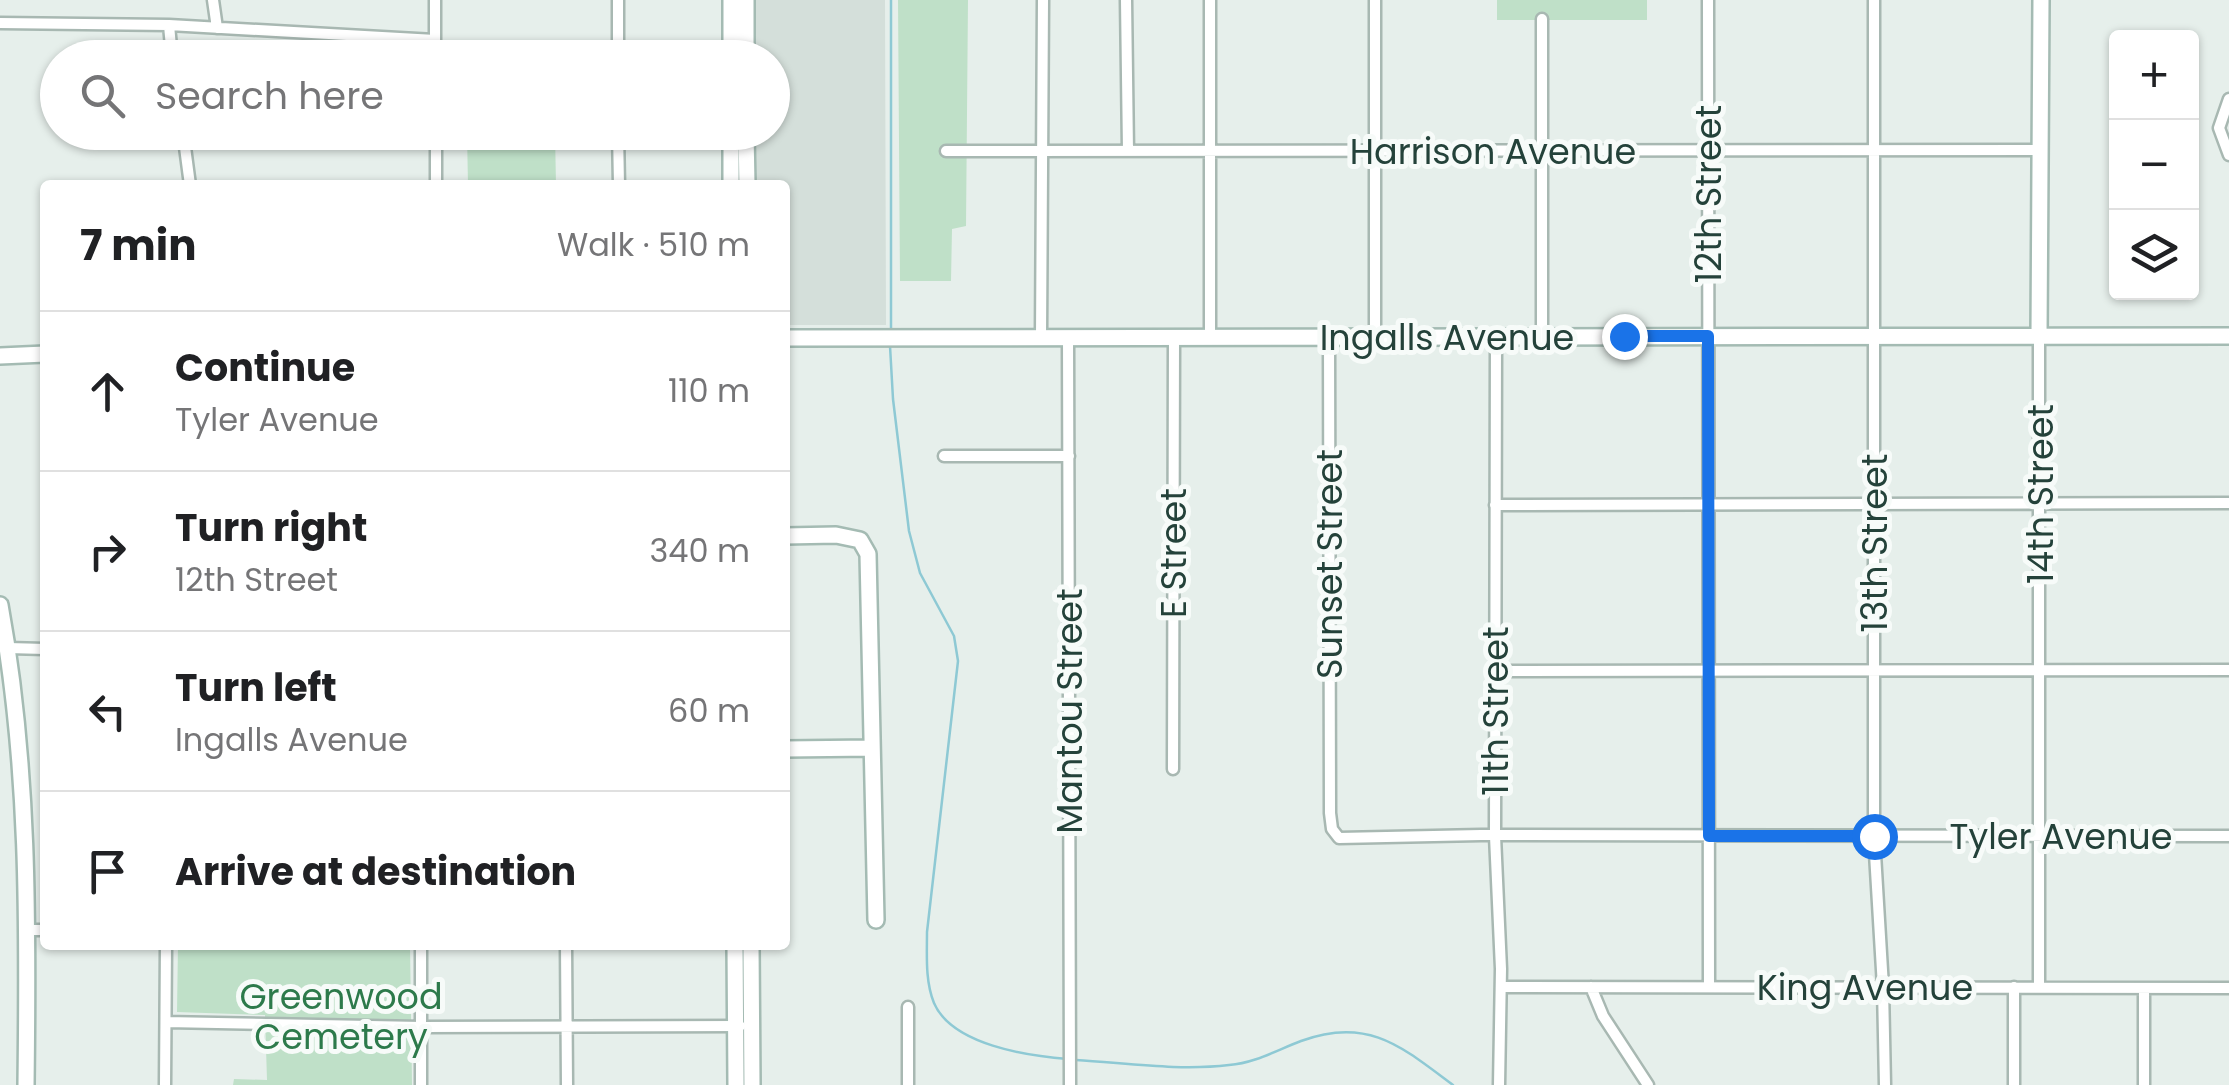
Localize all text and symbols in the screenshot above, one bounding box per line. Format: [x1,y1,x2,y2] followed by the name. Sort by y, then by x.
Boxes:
[2109,30,2199,300] map controls
[2109,30,2199,120] button: +
[40,40,790,150] search box
[75,68,130,123] icon: search
[155,69,384,122] text: Search here
[1684,105,1733,283] street label: 12th Street
[2109,120,2199,210] button: −
[1350,127,1636,176] street label: Harrison Avenue
[2109,210,2199,300] button: layers
[80,216,197,275] text: 7 min
[557,222,750,267] text: Walk · 510 m
[1320,313,1574,362] street label: Ingalls Avenue
[1602,314,1648,360] route end
[175,341,355,394] text: Continue
[80,364,135,419] icon: ahead
[668,368,750,413] text: 110 m
[175,397,379,442] text: Tyler Avenue
[2016,404,2065,584] street label: 14th Street
[1305,449,1354,679] street label: Sunset Street
[1850,454,1899,632] street label: 13th Street
[1149,488,1198,618] street label: E Street
[175,501,367,554] text: Turn right
[80,524,135,579] icon: right
[649,528,750,573] text: 340 m
[175,557,338,602] text: 12th Street
[1045,588,1094,834] street label: Mantou Street
[1471,626,1520,796] street label: 11th Street
[175,661,337,714] text: Turn left
[80,684,135,739] icon: left
[668,688,750,733] text: 60 m
[175,717,408,762] text: Ingalls Avenue
[1950,812,2172,861] street label: Tyler Avenue
[1852,814,1898,860] route start
[80,844,135,899] icon: arrive
[175,845,576,898] text: Arrive at destination
[1757,963,1973,1012] street label: King Avenue
[239,972,443,1061] park label: Greenwood Cemetery

